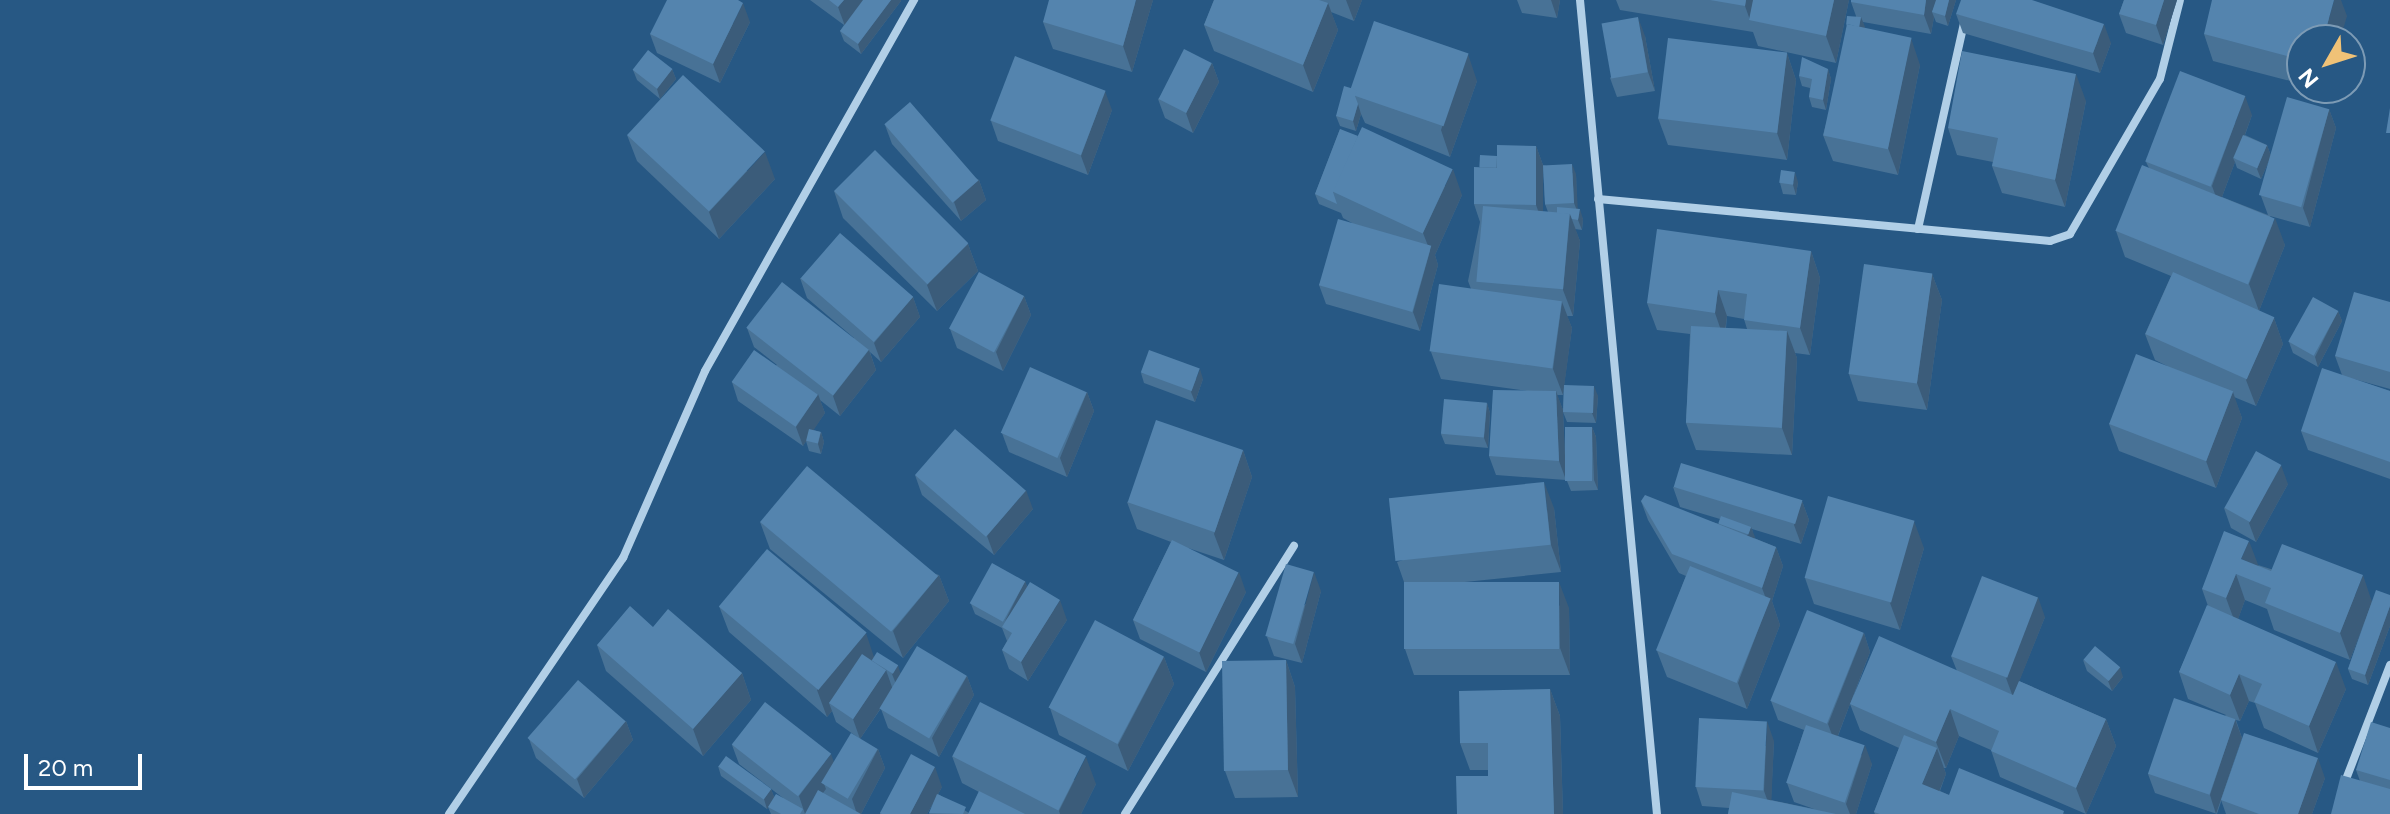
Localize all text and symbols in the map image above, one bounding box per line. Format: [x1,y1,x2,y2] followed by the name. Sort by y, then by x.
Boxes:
[2286,24,2366,104] north arrow
[2293,63,2324,93] text: N
[28,738,146,788] scale bar
[38,753,93,782] text: 20 m

